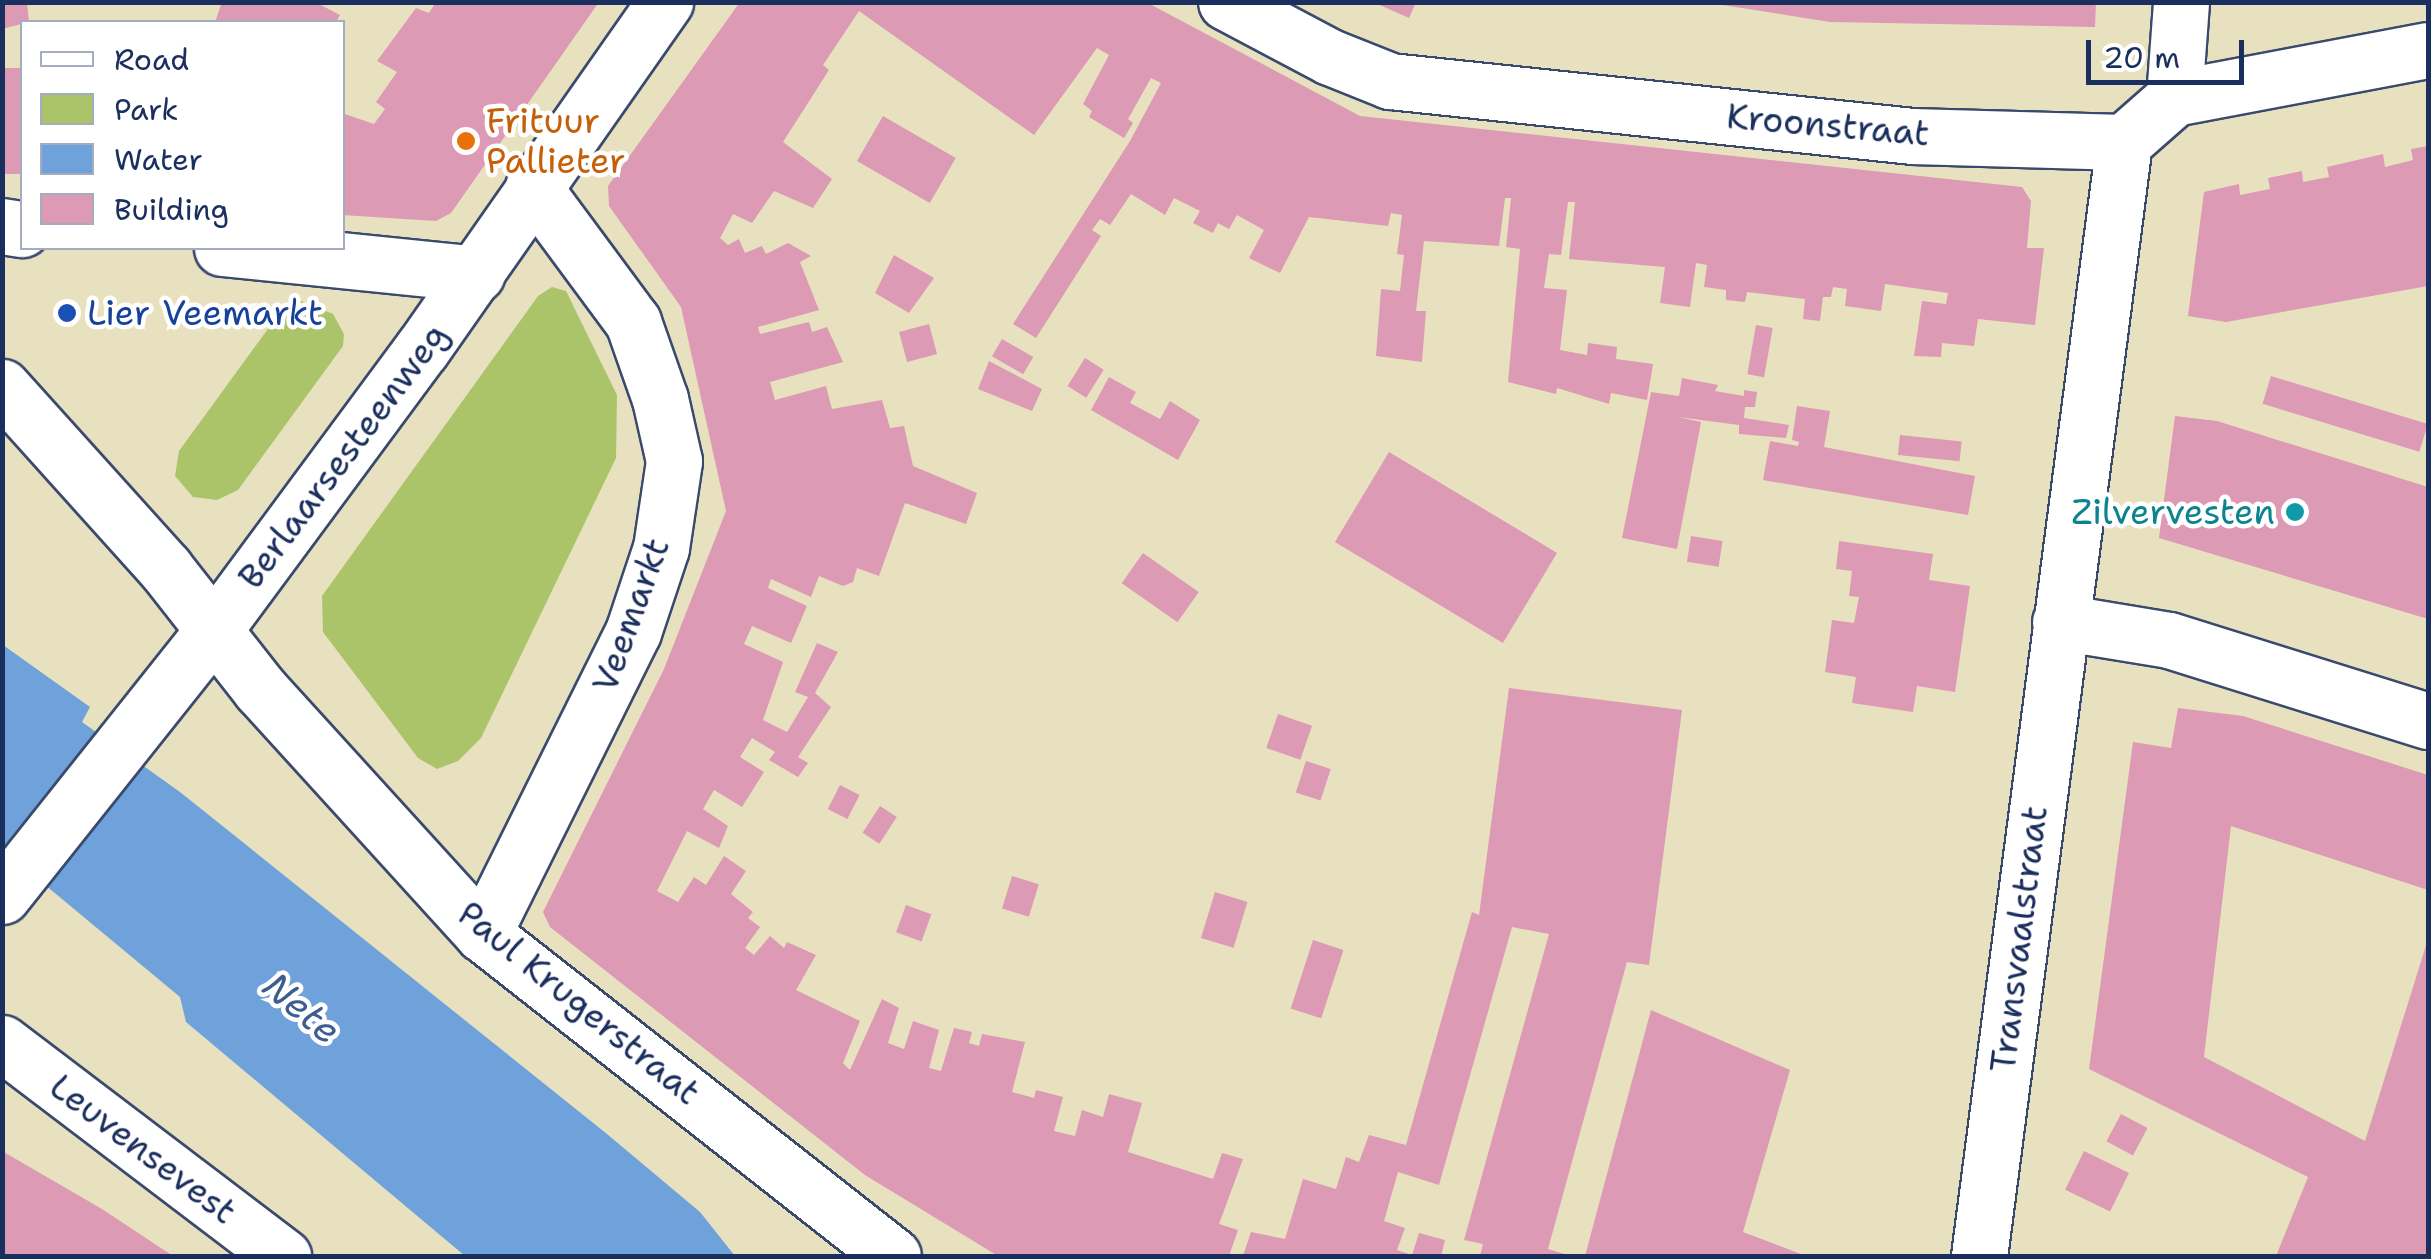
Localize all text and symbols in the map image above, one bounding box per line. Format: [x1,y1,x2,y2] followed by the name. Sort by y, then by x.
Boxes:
[20,20,345,250] legend
[2091,20,2248,82] scale bar
[2103,37,2180,78] text: 20 m
[114,39,189,80] text: Road
[114,89,178,130] text: Park
[1725,95,1931,155] street label: Kroonstraat
[486,100,626,182] place label: Frituur Pallieter
[455,130,477,152] marker: Frituur Pallieter
[114,139,203,180] text: Water
[114,189,229,230] text: Building
[87,292,323,334] place label: Lier Veemarkt
[56,302,78,324] marker: Lier Veemarkt
[230,315,456,597] street label: Berlaarsesteenweg
[2071,491,2275,533] place label: Zilvervesten
[2284,501,2306,523] marker: Zilvervesten
[584,532,678,698] street label: Veemarkt
[1982,803,2056,1075] street label: Transvaalstraat
[449,892,709,1114] street label: Paul Krugerstraat
[254,962,350,1054] water label: Nete
[42,1065,244,1233] street label: Leuvensevest

